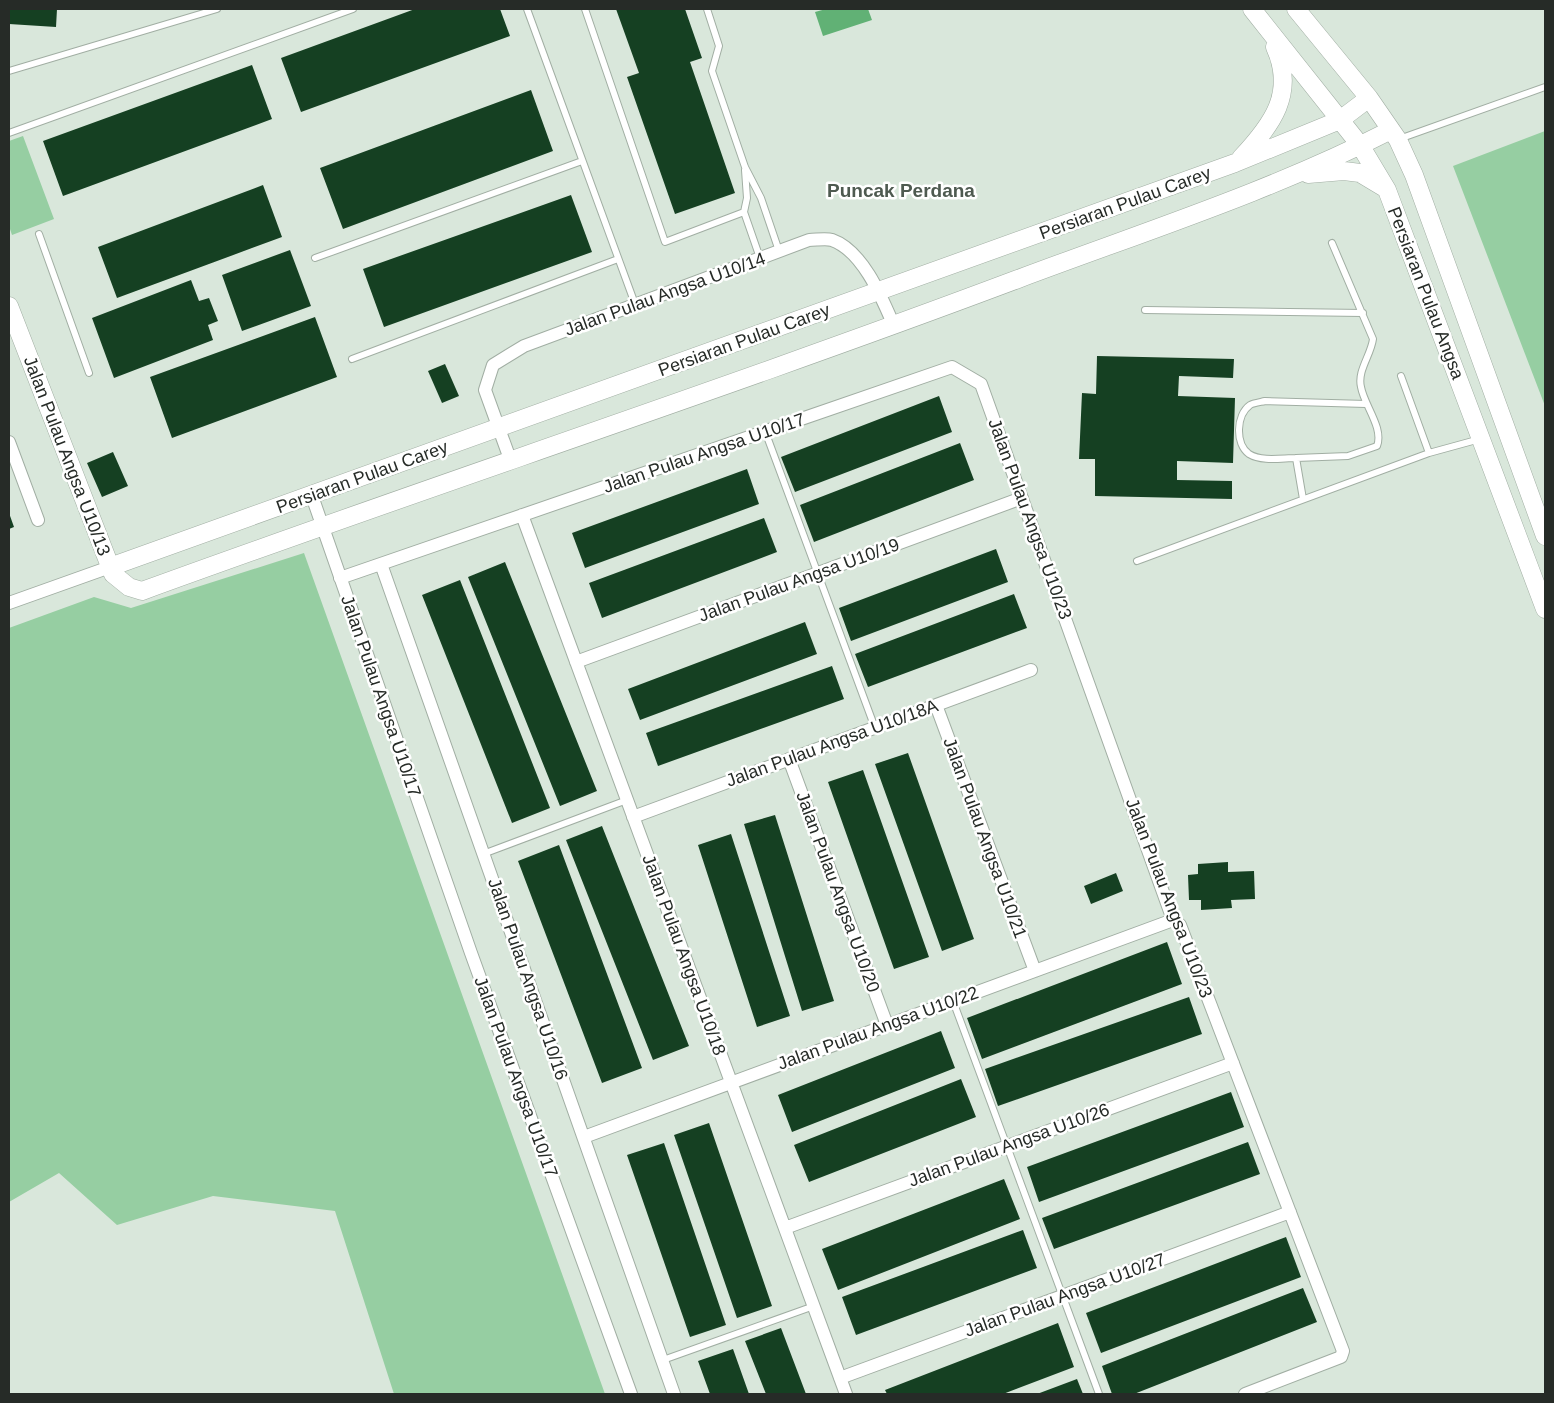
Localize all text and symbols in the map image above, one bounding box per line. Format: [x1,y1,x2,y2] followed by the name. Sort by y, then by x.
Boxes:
[1036,163,1214,243] street label: Persiaran Pulau Carey
[827,180,975,201] district label: Puncak Perdana
[1384,204,1469,383] street label: Persiaran Pulau Angsa
[562,248,768,340] street label: Jalan Pulau Angsa U10/14
[655,300,833,380] street label: Persiaran Pulau Carey
[20,353,114,559] street label: Jalan Pulau Angsa U10/13
[600,409,808,497] street label: Jalan Pulau Angsa U10/17
[984,416,1076,622] street label: Jalan Pulau Angsa U10/23
[273,437,451,517] street label: Persiaran Pulau Carey
[696,534,902,626] street label: Jalan Pulau Angsa U10/19
[337,592,425,800] street label: Jalan Pulau Angsa U10/17
[723,695,941,791] street label: Jalan Pulau Angsa U10/18A
[939,735,1031,941] street label: Jalan Pulau Angsa U10/21
[792,789,884,995] street label: Jalan Pulau Angsa U10/20
[1122,795,1216,1001] street label: Jalan Pulau Angsa U10/23
[638,852,730,1058] street label: Jalan Pulau Angsa U10/18
[484,875,572,1083] street label: Jalan Pulau Angsa U10/16
[470,974,562,1180] street label: Jalan Pulau Angsa U10/17
[775,982,981,1074] street label: Jalan Pulau Angsa U10/22
[906,1099,1112,1191] street label: Jalan Pulau Angsa U10/26
[962,1249,1168,1341] street label: Jalan Pulau Angsa U10/27

